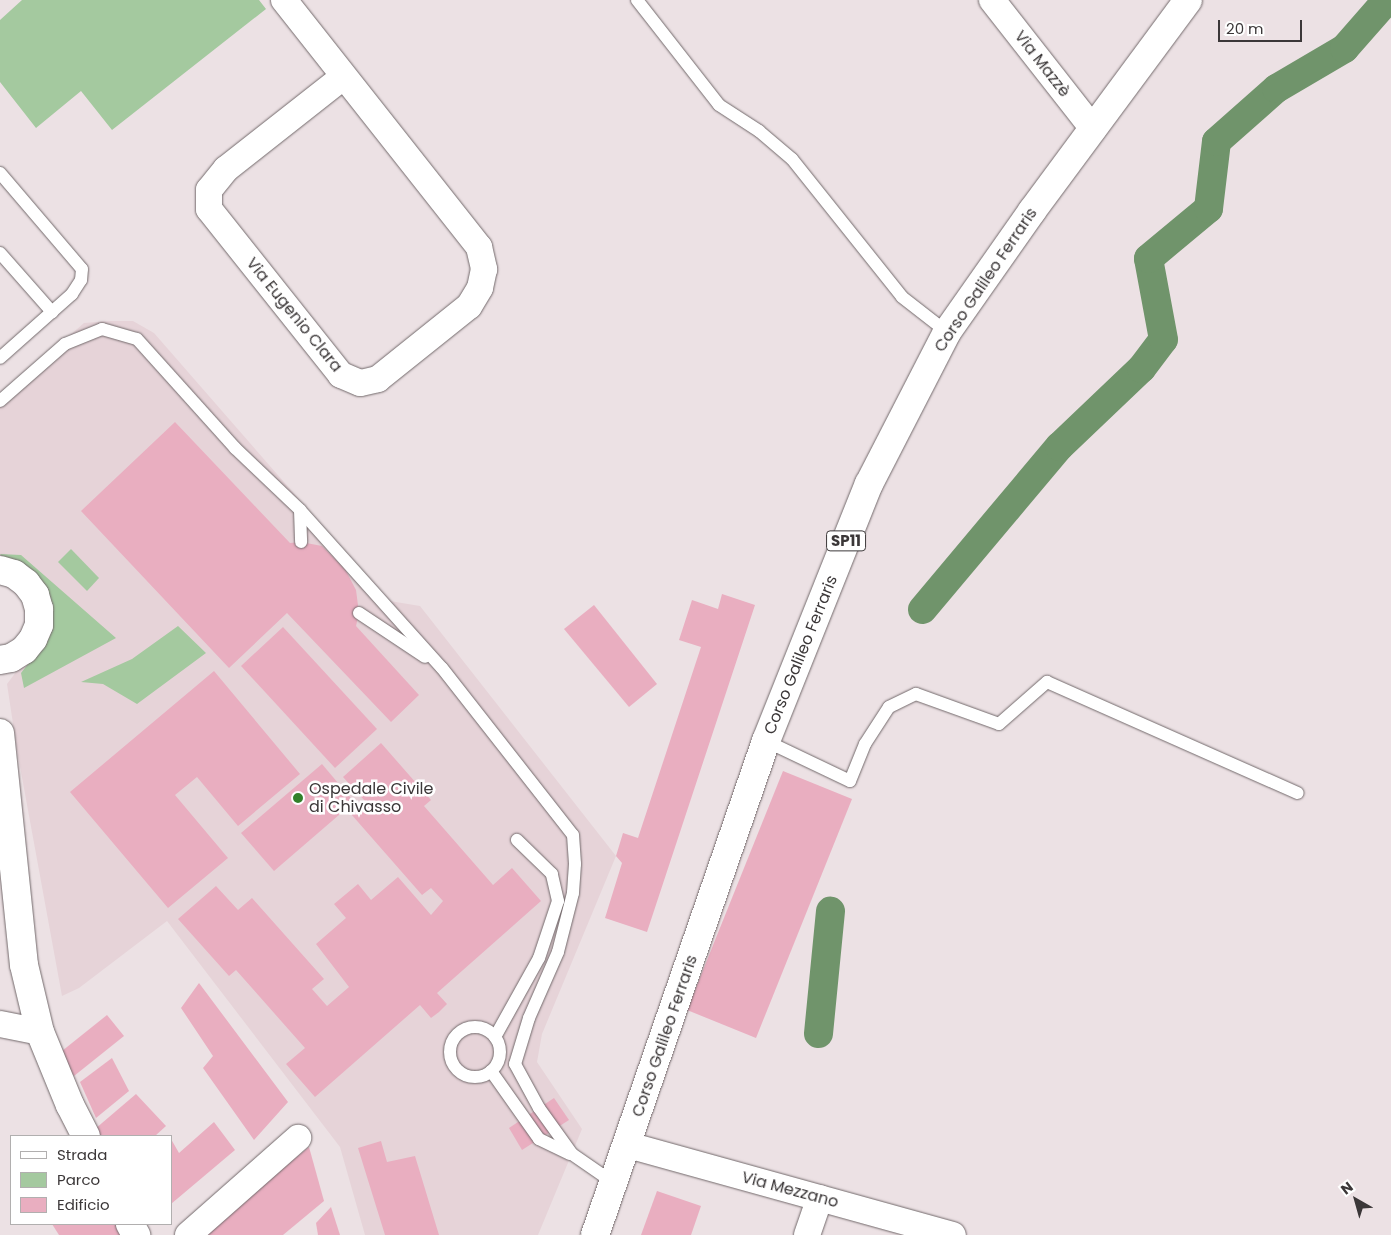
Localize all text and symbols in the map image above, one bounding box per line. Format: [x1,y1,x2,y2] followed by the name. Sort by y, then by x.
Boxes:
[1221,10,1305,42] scale bar
[1226,18,1264,39] text: 20 m
[1010,27,1074,101] street label: Via Mazzè
[931,204,1041,356] street label: Corso Galileo Ferraris
[242,254,346,376] street label: Via Eugenio Clara
[826,528,866,554] road number: SP11
[760,573,842,737] street label: Corso Galileo Ferraris
[309,779,433,817] place label: Ospedale Civile di Chivasso
[291,791,305,805] marker: Ospedale Civile di Chivasso
[628,953,702,1119] street label: Corso Galileo Ferraris
[10,1135,172,1225] legend
[57,1144,107,1165] text: Strada
[740,1168,840,1212] street label: Via Mezzano
[57,1169,100,1190] text: Parco
[1331,1175,1381,1225] north arrow
[1336,1177,1357,1199] text: N
[57,1194,110,1215] text: Edificio

